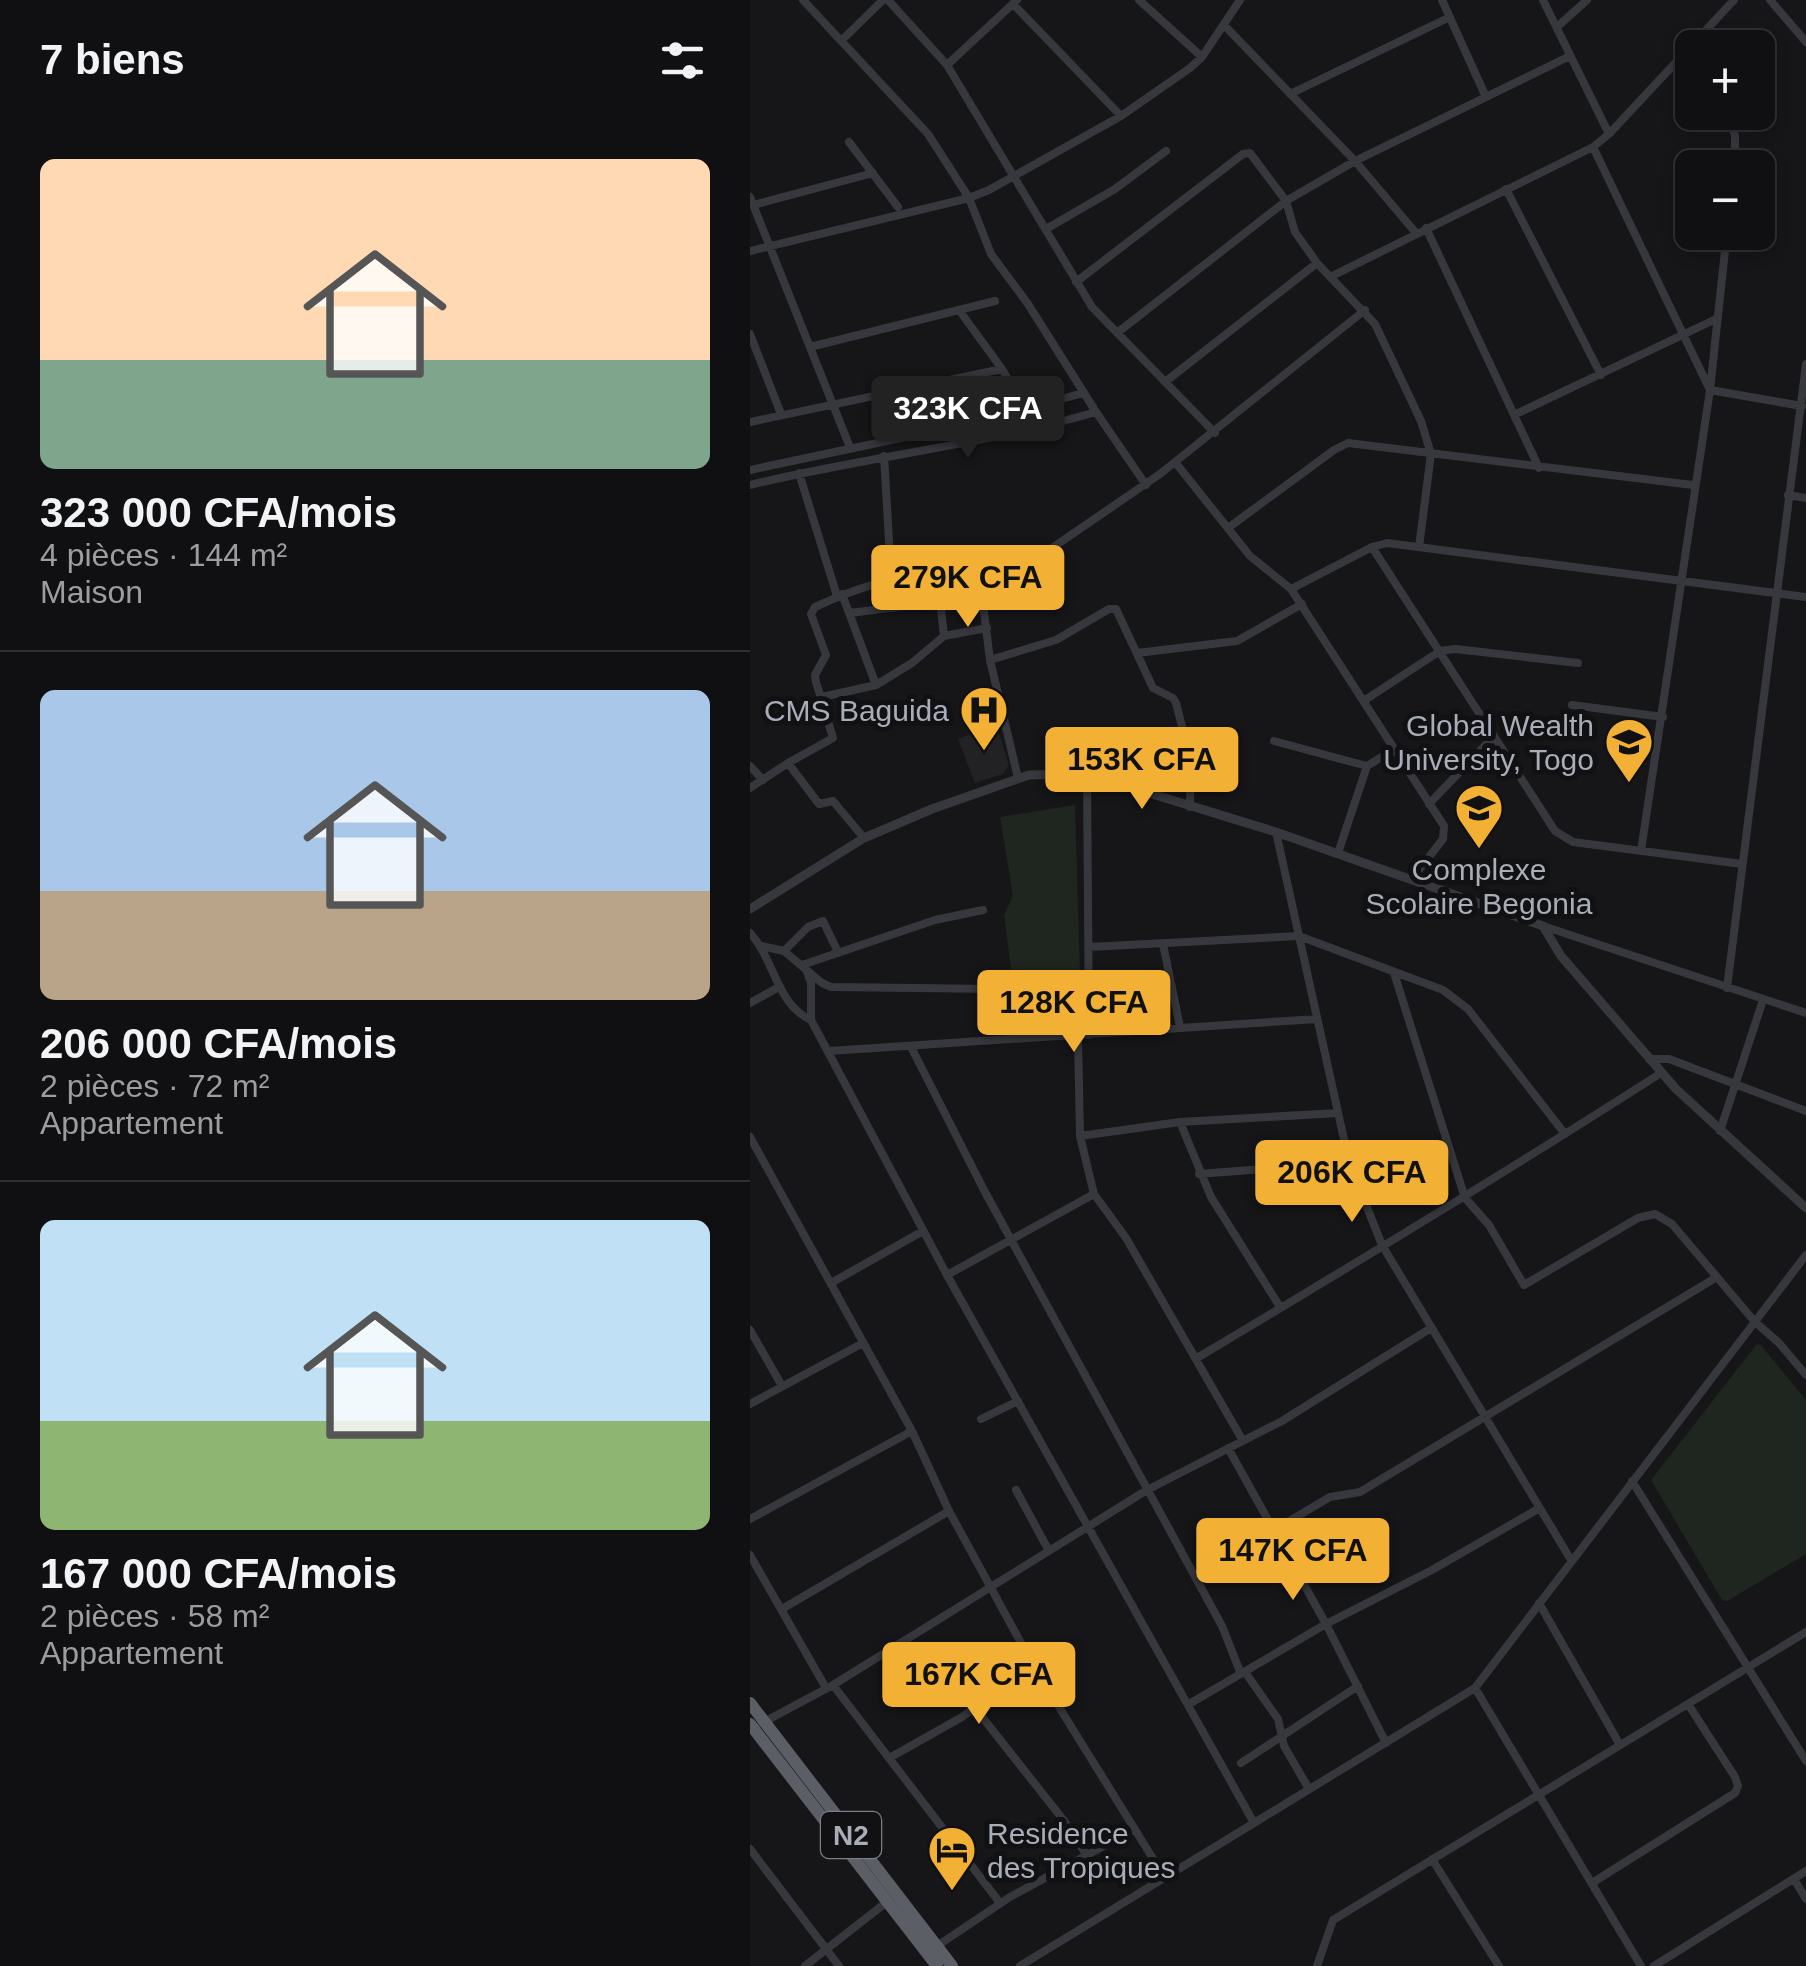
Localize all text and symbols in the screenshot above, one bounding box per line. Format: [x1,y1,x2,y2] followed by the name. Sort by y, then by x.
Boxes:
[1675,30,1775,250] map controls
[1675,30,1775,130] button: +
[655,33,710,88] icon: filters
[40,36,185,83] text: 7 biens
[1675,150,1775,250] button: −
[285,224,465,404] icon: home
[865,376,1071,461] pin: 323K CFA
[893,390,1043,426] text: 323K CFA
[40,489,397,536] text: 323 000 CFA/mois
[40,537,287,573] text: 4 pièces · 144 m²
[865,545,1071,630] pin: 279K CFA
[893,559,1043,595] text: 279K CFA
[40,574,143,610] text: Maison
[958,684,1010,752] hospital icon: CMS Baguida
[764,694,949,727] place label: CMS Baguida
[1383,709,1594,776] place label: Global Wealth University, Togo
[1603,716,1655,784] school or university icon: Global Wealth University, Togo
[1039,727,1245,812] pin: 153K CFA
[1067,741,1217,777] text: 153K CFA
[285,755,465,935] icon: home
[1453,782,1505,850] school or university icon: Complexe Scolaire Begonia
[1366,853,1593,920] place label: Complexe Scolaire Begonia
[971,970,1177,1055] pin: 128K CFA
[999,984,1149,1020] text: 128K CFA
[40,1020,397,1067] text: 206 000 CFA/mois
[40,1068,269,1104] text: 2 pièces · 72 m²
[40,1105,223,1141] text: Appartement
[1249,1140,1455,1225] pin: 206K CFA
[1277,1154,1427,1190] text: 206K CFA
[285,1285,465,1465] icon: home
[1190,1518,1396,1603] pin: 147K CFA
[1218,1532,1368,1568] text: 147K CFA
[40,1550,397,1597] text: 167 000 CFA/mois
[40,1598,269,1634] text: 2 pièces · 58 m²
[40,1635,223,1671] text: Appartement
[876,1642,1082,1727] pin: 167K CFA
[904,1656,1054,1692] text: 167K CFA
[821,1812,881,1858] road number: N2
[987,1817,1175,1884] place label: Residence des Tropiques
[926,1824,978,1892] hotel icon: Residence des Tropiques

